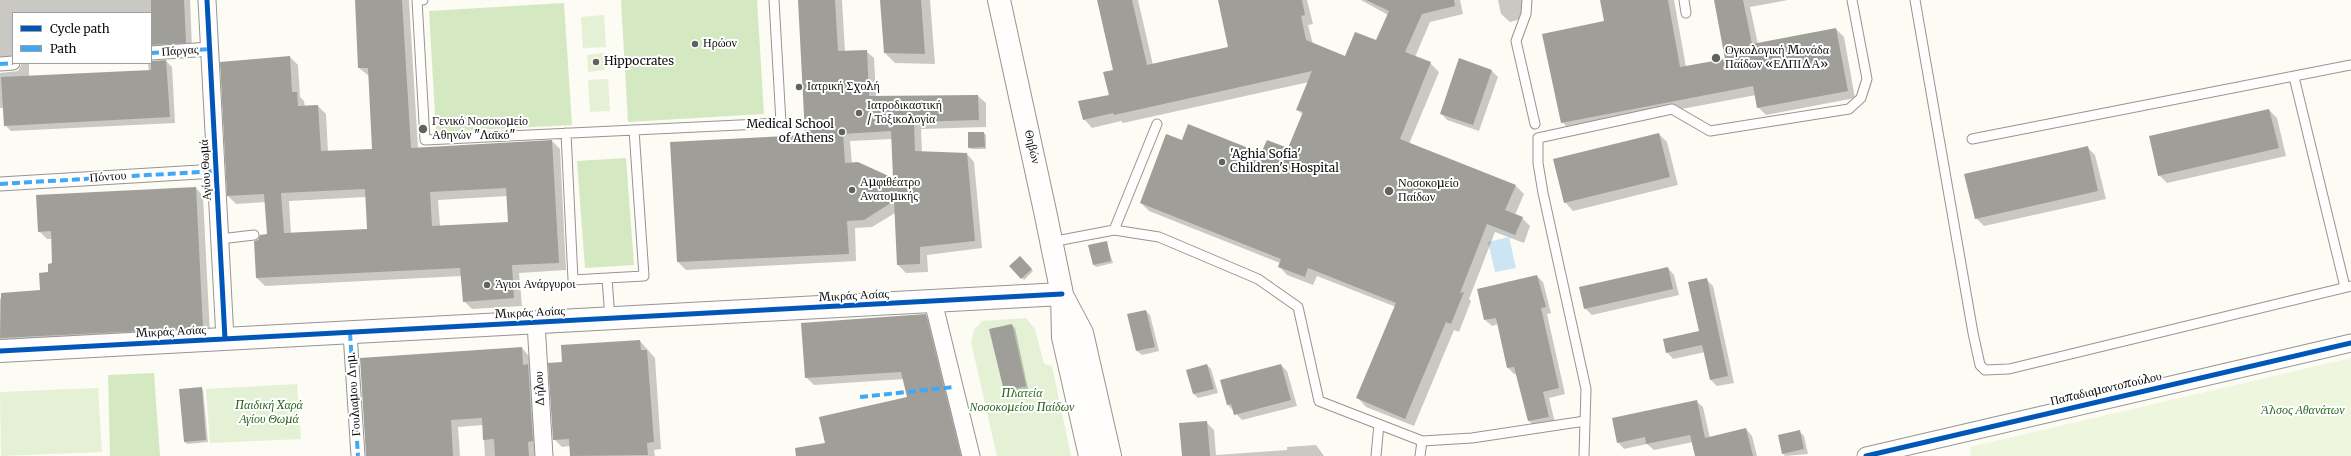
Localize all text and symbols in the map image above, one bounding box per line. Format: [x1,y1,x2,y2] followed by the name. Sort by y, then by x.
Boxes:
[12,12,152,64] legend
[50,21,110,36] text: Cycle path
[703,37,737,51] place label: Ηρώον
[690,39,700,49] marker: Ηρώον
[50,41,76,56] text: Path
[161,43,199,59] street label: Πάργας
[1725,44,1829,72] place label: Ογκολογική Μονάδα Παίδων «ΕΛΠΙΔΑ»
[1710,52,1722,64] marker: Ογκολογική Μονάδα Παίδων «ΕΛΠΙΔΑ»
[604,55,674,69] place label: Hippocrates
[591,57,601,67] marker: Hippocrates
[807,80,880,94] place label: Ιατρική Σχολή
[794,82,804,92] marker: Ιατρική Σχολή
[867,99,942,127] place label: Ιατροδικαστική / Τοξικολογία
[854,108,864,118] marker: Ιατροδικαστική / Τοξικολογία
[432,115,528,143] place label: Γενικό Νοσοκομείο Αθηνών "Λαϊκό"
[746,118,834,146] place label: Medical School of Athens
[417,123,429,135] marker: Γενικό Νοσοκομείο Αθηνών "Λαϊκό"
[837,127,847,137] marker: Medical School of Athens
[1021,129,1043,165] street label: Θηβών
[197,139,215,201] street label: Αγίου Θωμά
[1230,148,1339,176] place label: 'Aghia Sofia' Children's Hospital
[1217,157,1227,167] marker: 'Aghia Sofia' Children's Hospital
[89,169,127,185] street label: Πόντου
[860,176,920,204] place label: Αμφιθέατρο Ανατομικής
[1398,177,1459,205] place label: Νοσοκομείο Παίδων
[847,185,857,195] marker: Αμφιθέατρο Ανατομικής
[1383,185,1395,197] marker: Νοσοκομείο Παίδων
[495,278,575,292] place label: Άγιοι Ανάργυροι
[482,280,492,290] marker: Άγιοι Ανάργυροι
[818,287,890,305] street label: Μικράς Ασίας
[494,304,566,322] street label: Μικράς Ασίας
[135,323,207,341] street label: Μικράς Ασίας
[344,351,364,437] street label: Γουλιαμου Δημ.
[2049,369,2163,409] street label: Παπαδιαμαντοπούλου
[532,371,548,407] street label: Δήλου
[970,387,1074,415] park label: Πλατεία Νοσοκομείου Παίδων
[235,399,303,427] park label: Παιδική Χαρά Αγίου Θωμά
[2261,404,2345,418] park label: Άλσος Αθανάτων

